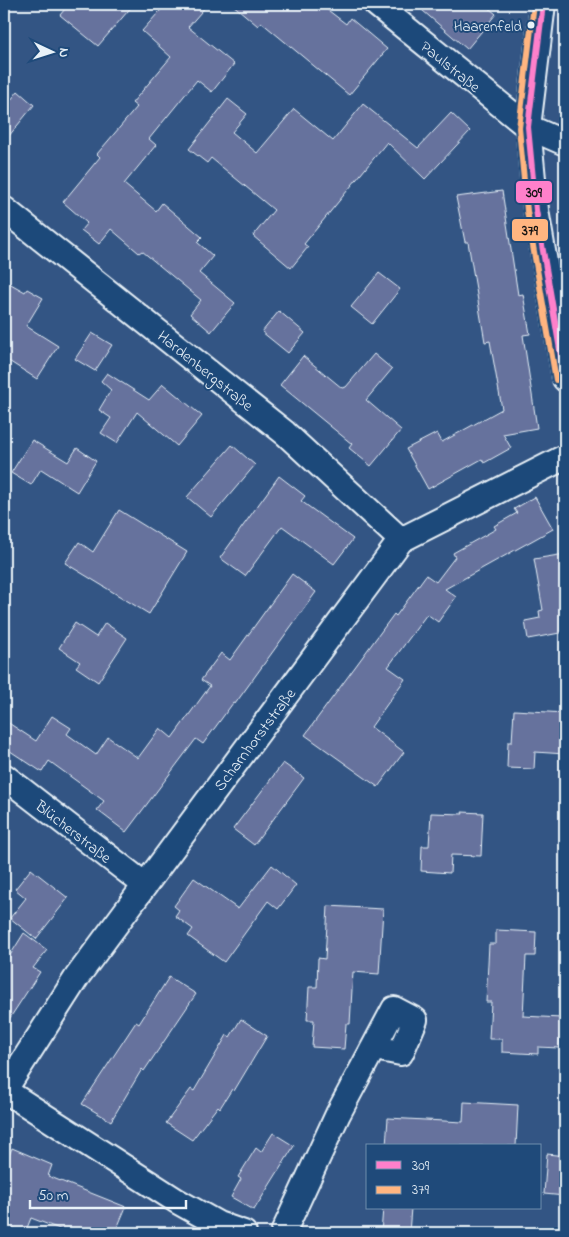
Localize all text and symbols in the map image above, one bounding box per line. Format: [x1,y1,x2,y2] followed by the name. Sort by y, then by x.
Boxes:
[454,16,523,38] place label: Haarenfeld
[526,20,536,30] marker: Haarenfeld
[28,28,78,78] north arrow
[414,36,486,100] street label: Paulstraße
[53,47,74,58] text: N
[515,180,553,204] line badge: 309
[525,183,543,204] text: 309
[511,218,549,242] line badge: 379
[521,221,539,242] text: 379
[152,325,259,418] street label: Hardenbergstraße
[209,683,303,797] street label: Scharnhorststraße
[29,794,117,871] street label: Blücherstraße
[366,1144,542,1210] legend
[412,1155,430,1177] text: 309
[30,1177,186,1209] scale bar
[412,1179,429,1201] text: 379
[38,1185,69,1207] text: 50 m

